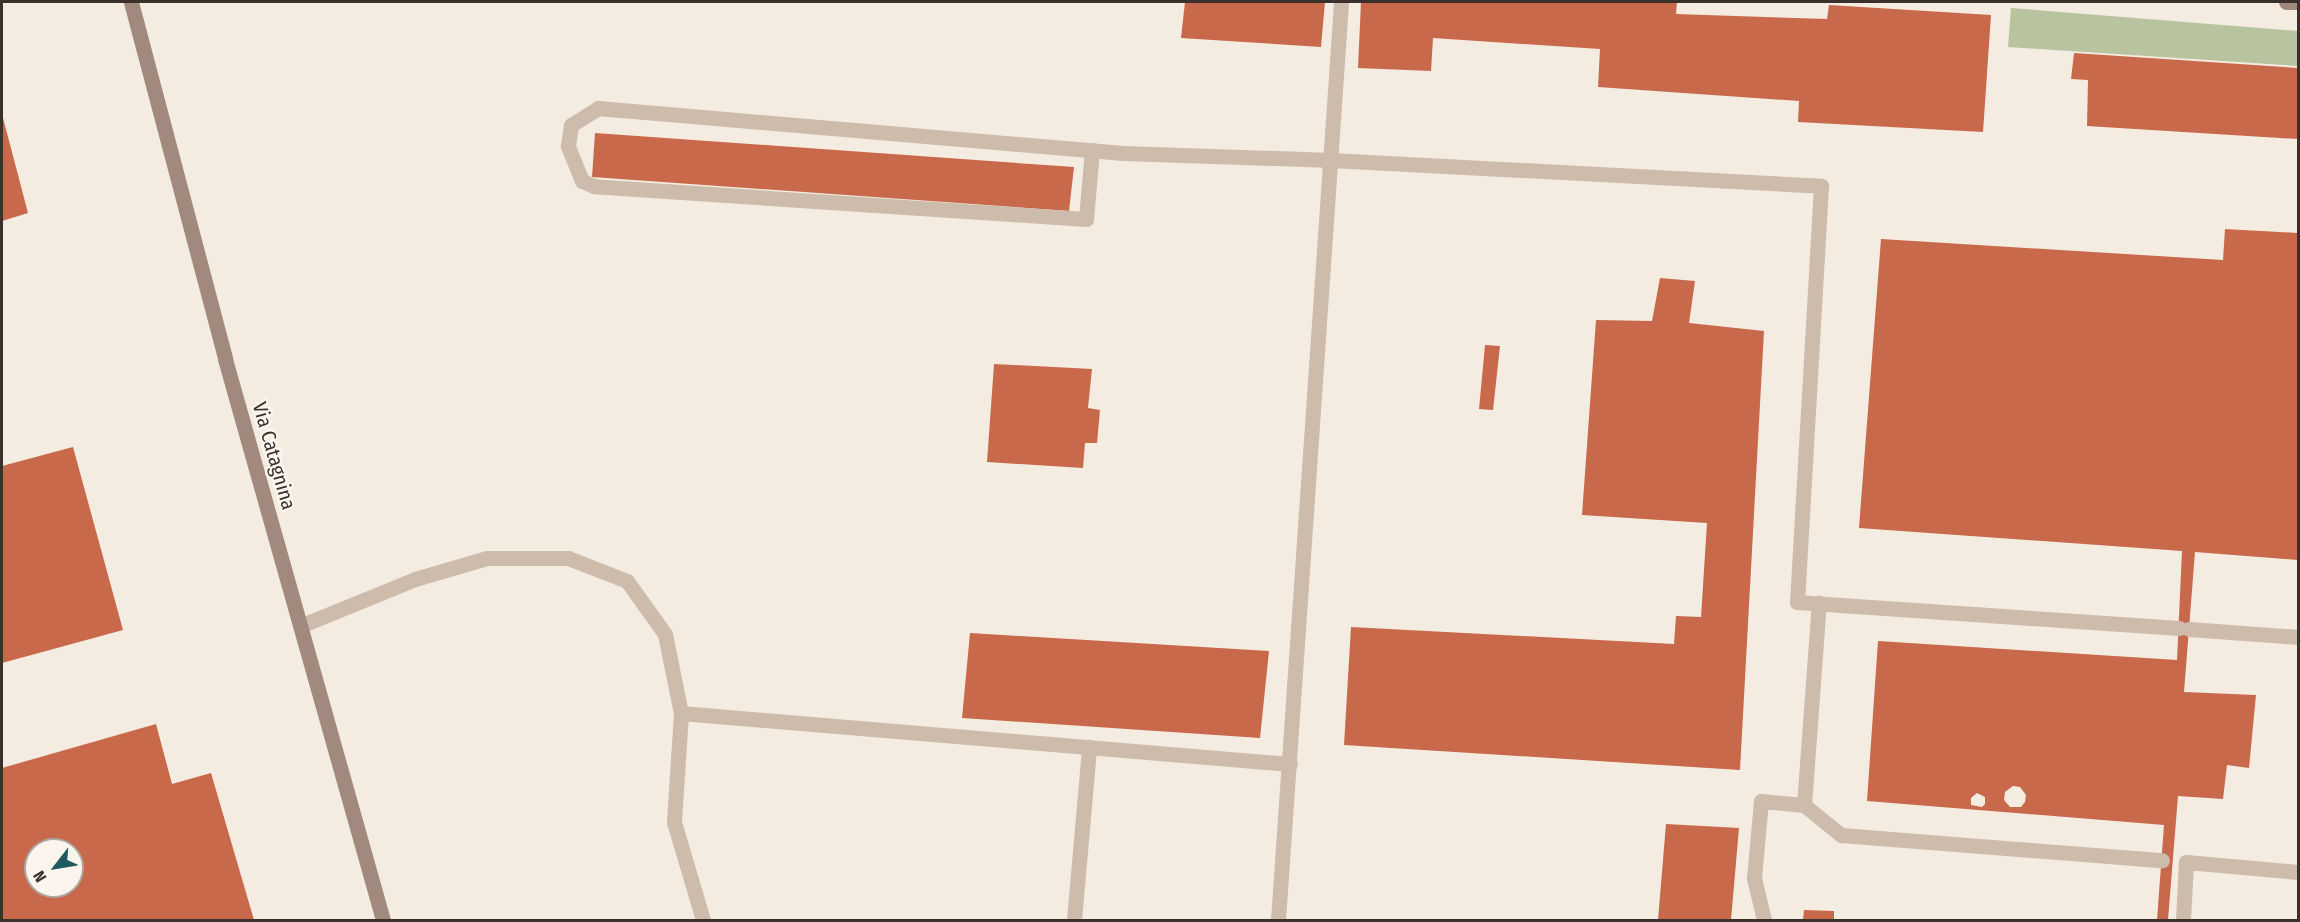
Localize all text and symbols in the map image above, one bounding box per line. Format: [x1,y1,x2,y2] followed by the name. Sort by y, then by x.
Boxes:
[247,399,301,513] street label: Via Catagnina
[24,838,84,898] north arrow
[29,867,50,886] text: N

